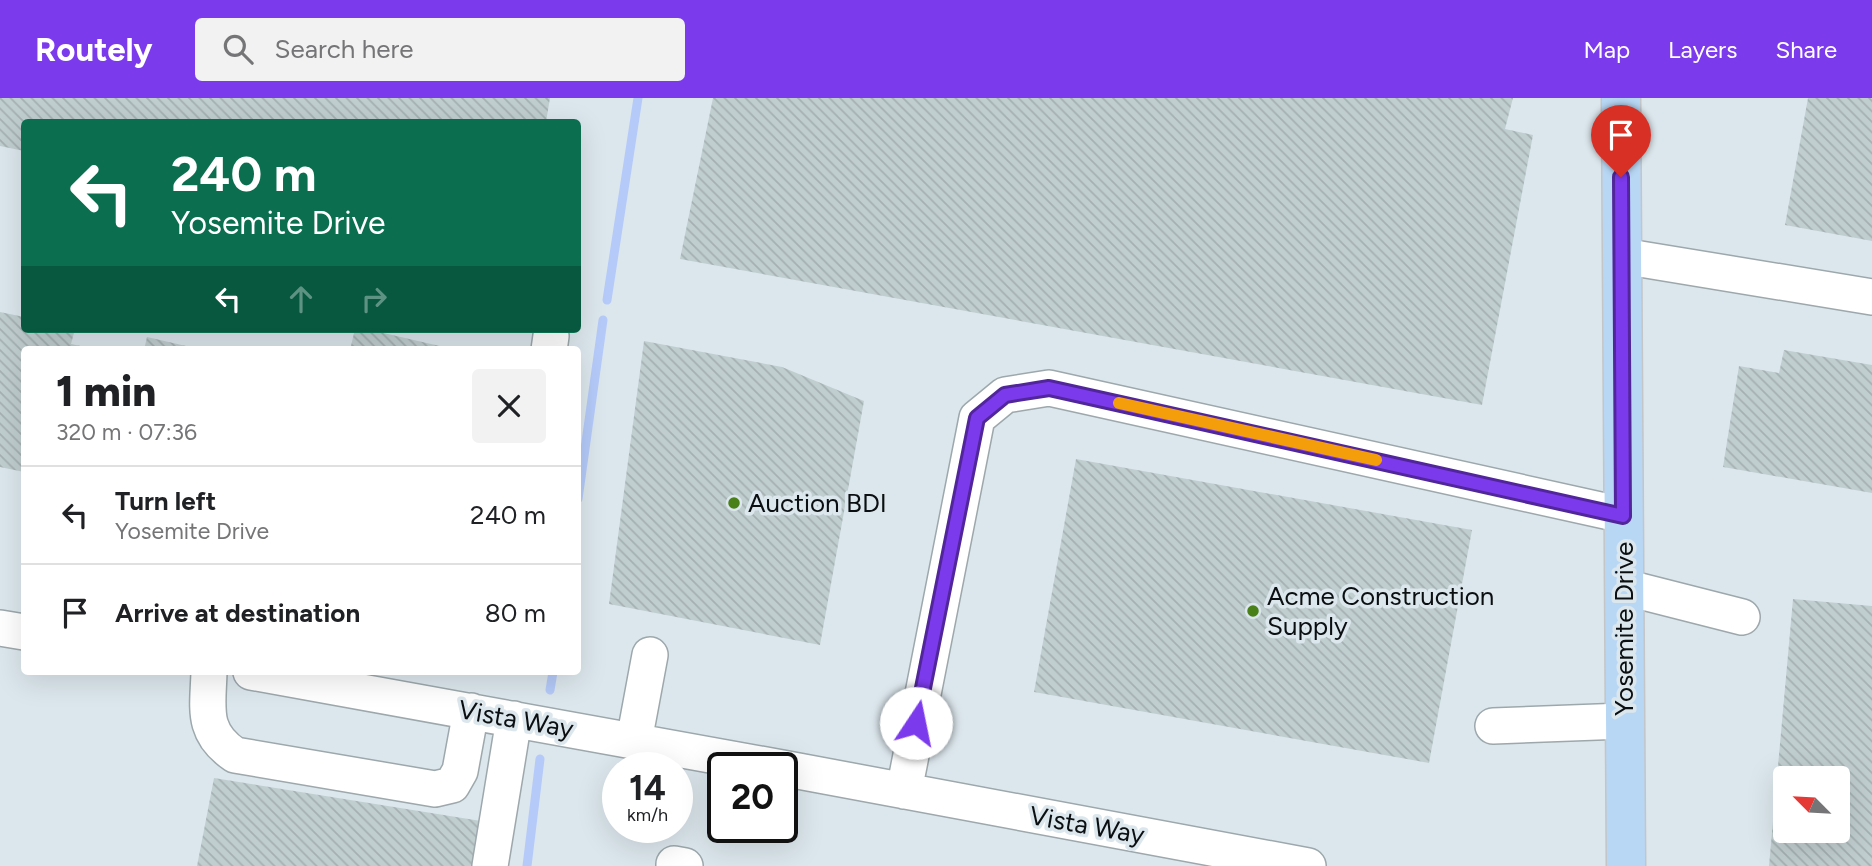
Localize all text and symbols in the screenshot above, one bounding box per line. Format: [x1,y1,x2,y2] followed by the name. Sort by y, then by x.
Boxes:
[195,18,685,81] search box
[35,30,153,69] text: Routely
[219,30,257,68] icon: search
[275,33,414,65] text: Search here
[1583,35,1630,64] text: Map
[1668,35,1737,64] text: Layers
[1775,35,1837,64] text: Share
[1591,105,1651,177] pin
[1602,116,1640,154] icon: arrive
[171,144,317,203] text: 240 m
[56,147,147,238] icon: left
[171,204,385,242] text: Yosemite Drive
[209,280,247,318] icon: left
[282,280,320,318] icon: ahead
[355,280,393,318] icon: right
[56,366,156,417] text: 1 min
[472,369,546,443] button: close
[56,418,197,446] text: 320 m · 07:36
[115,485,216,517] text: Turn left
[748,487,887,519] place label: Auction BDI
[726,495,742,511] marker: Auction BDI
[56,496,94,534] icon: left
[470,499,546,531] text: 240 m
[115,517,269,545] text: Yosemite Drive
[1608,542,1640,716] street label: Yosemite Drive
[1267,580,1494,642] place label: Acme Construction Supply
[56,594,94,632] icon: arrive
[115,597,360,629] text: Arrive at destination
[485,597,546,629] text: 80 m
[1245,603,1261,619] marker: Acme Construction Supply
[879,686,953,760] position arrow
[456,693,576,745] street label: Vista Way
[707,752,798,843] speed limit sign: 20
[1773,766,1850,844] north arrow
[1773,766,1850,843] map controls
[629,767,666,809] text: 14
[1027,799,1147,851] street label: Vista Way
[627,804,668,826] text: km/h

